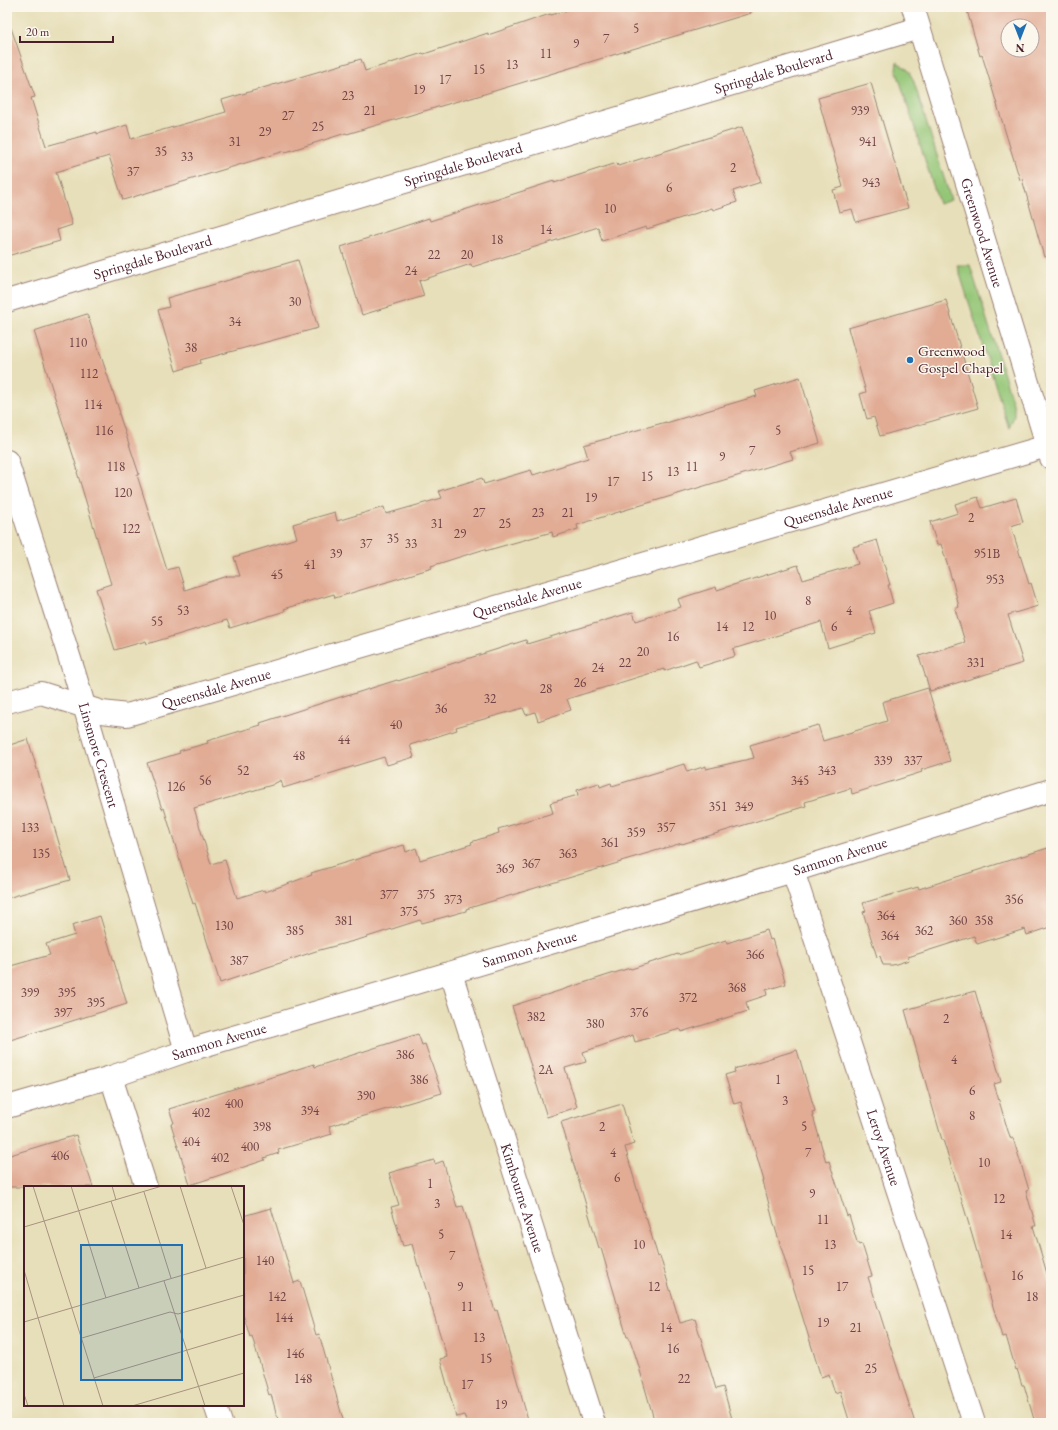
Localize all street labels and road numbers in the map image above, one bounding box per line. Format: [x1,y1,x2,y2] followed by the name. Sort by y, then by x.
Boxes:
[712,44,835,98] street label: Springdale Boulevard
[401,137,525,191] street label: Springdale Boulevard
[957,175,1008,290] street label: Greenwood Avenue
[91,230,214,284] street label: Springdale Boulevard
[781,482,895,532] street label: Queensdale Avenue
[470,573,584,623] street label: Queensdale Avenue
[159,663,273,713] street label: Queensdale Avenue
[75,700,124,810] street label: Linsmore Crescent
[790,832,889,879] street label: Sammon Avenue
[480,926,579,972] street label: Sammon Avenue
[169,1018,269,1064] street label: Sammon Avenue
[863,1107,906,1188] street label: Leroy Avenue
[497,1141,549,1255] street label: Kimbourne Avenue

